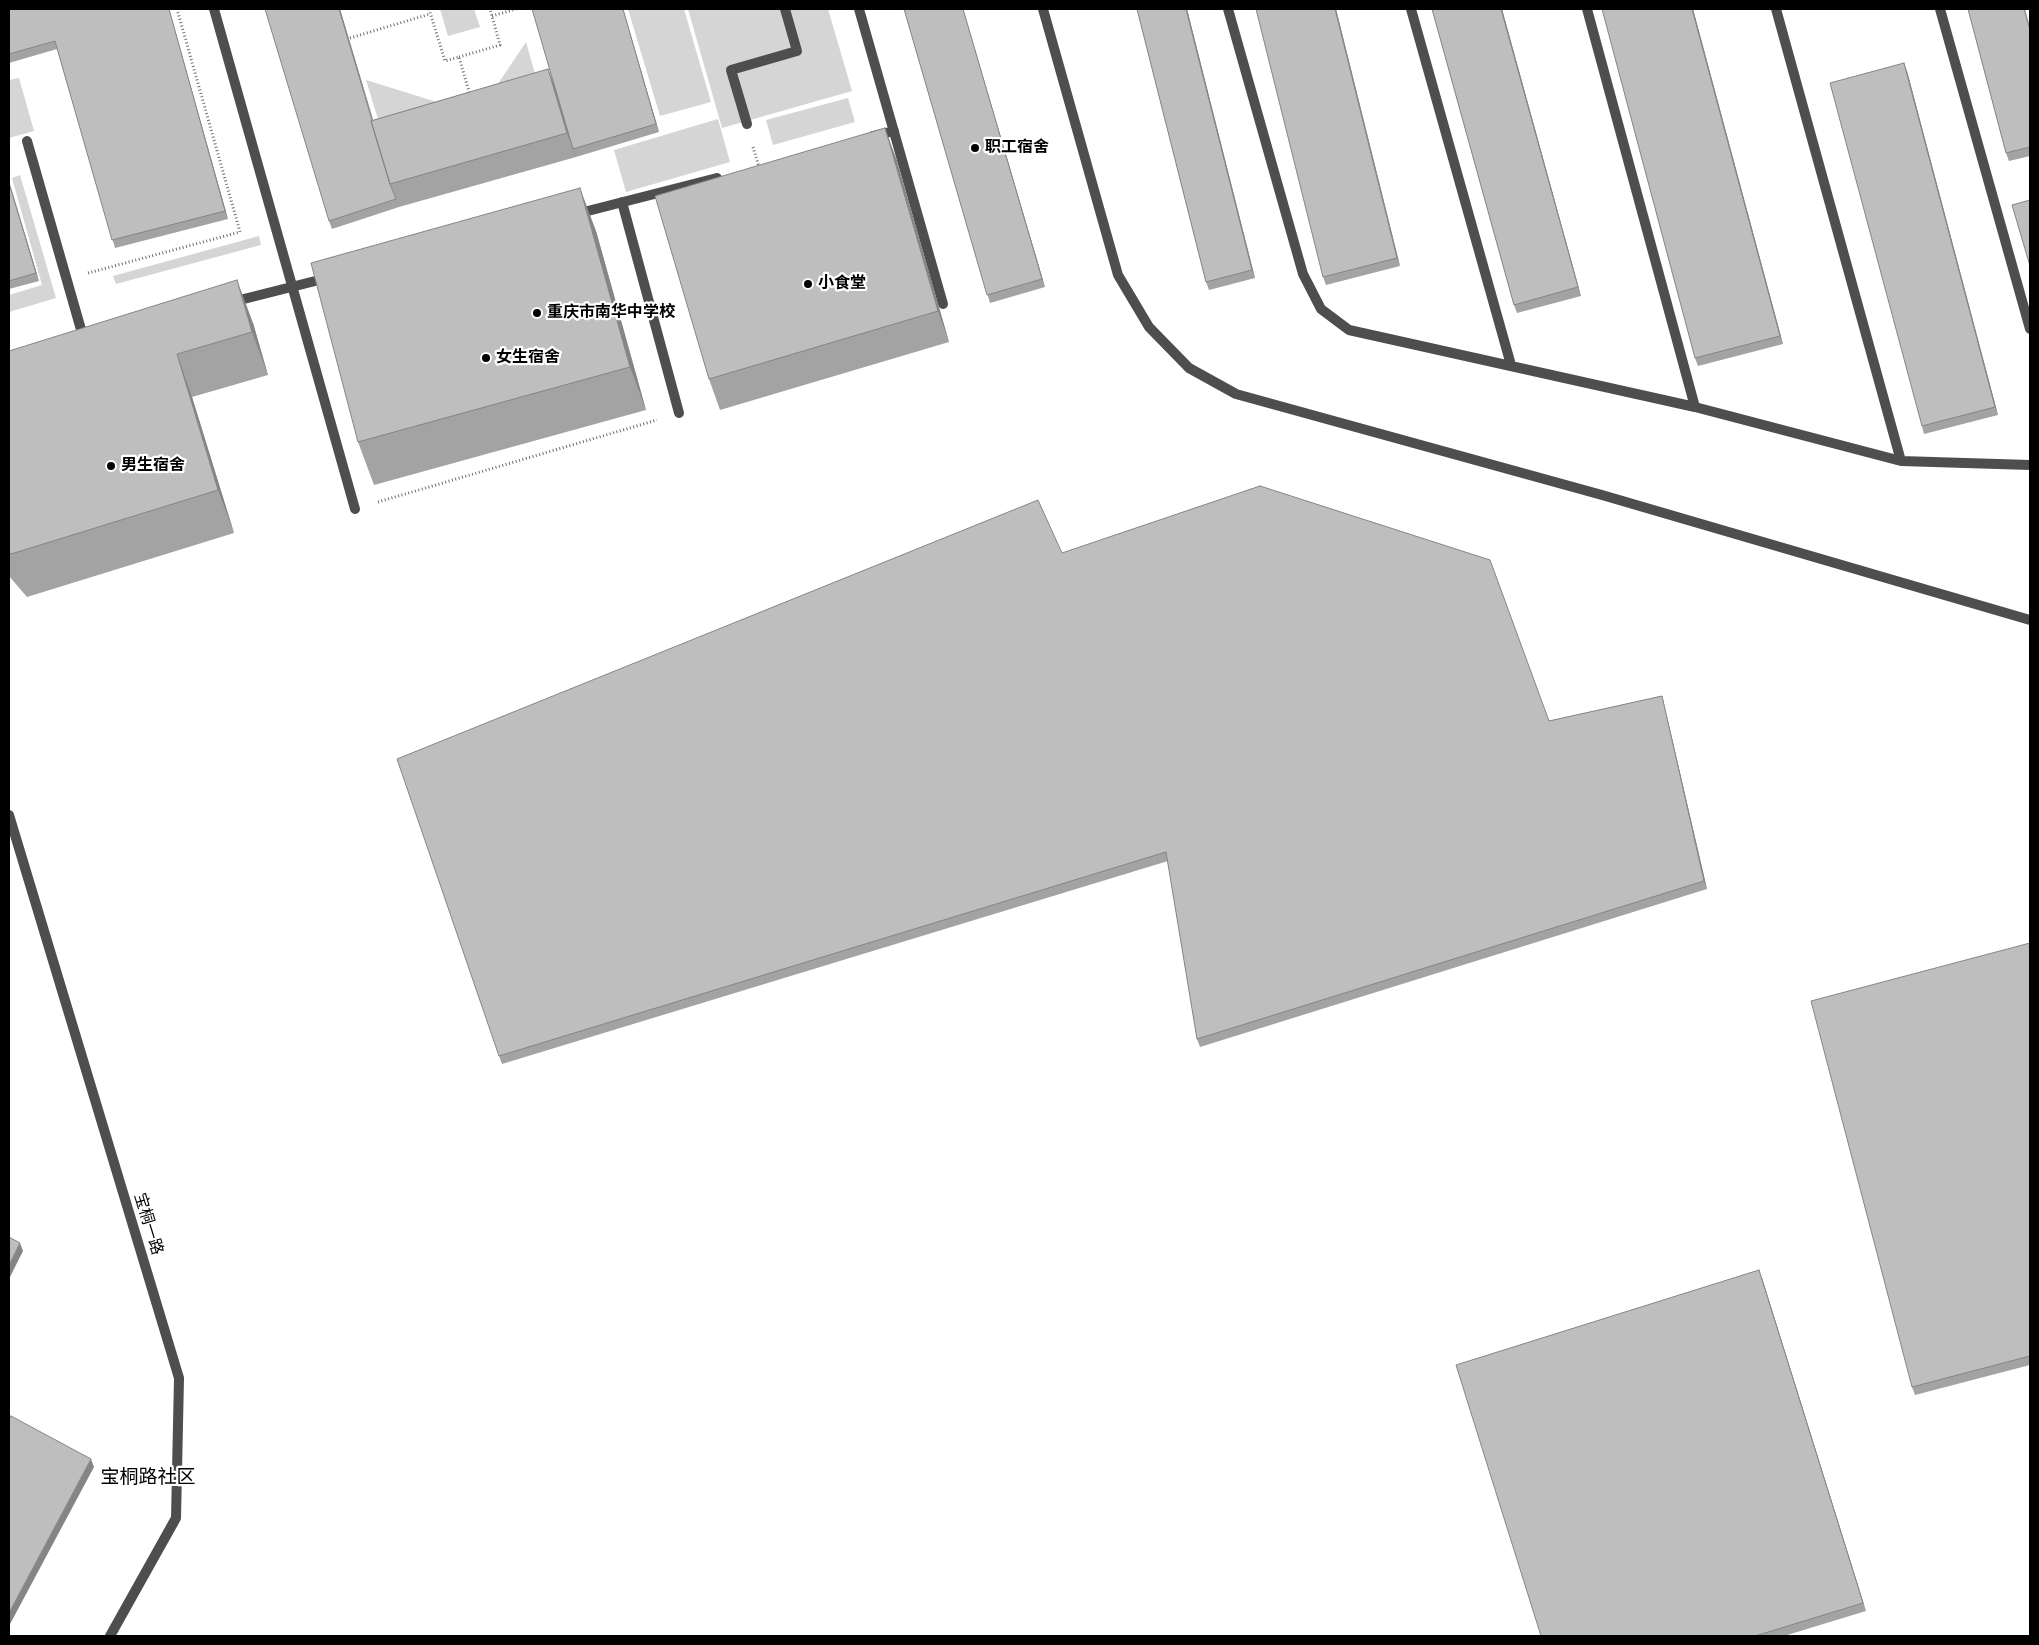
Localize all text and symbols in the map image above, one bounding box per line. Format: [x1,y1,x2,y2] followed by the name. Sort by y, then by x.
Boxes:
[985,138,1049,158] place label: 职工宿舍
[969,142,981,154] marker: 职工宿舍
[818,274,866,294] place label: 小食堂
[802,278,814,290] marker: 小食堂
[547,303,675,323] place label: 重庆市南华中学校
[531,307,543,319] marker: 重庆市南华中学校
[496,348,560,368] place label: 女生宿舍
[480,352,492,364] marker: 女生宿舍
[121,456,185,476] place label: 男生宿舍
[105,460,117,472] marker: 男生宿舍
[129,1191,167,1257] street label: 宝桐一路
[101,1467,195,1489] district label: 宝桐路社区

